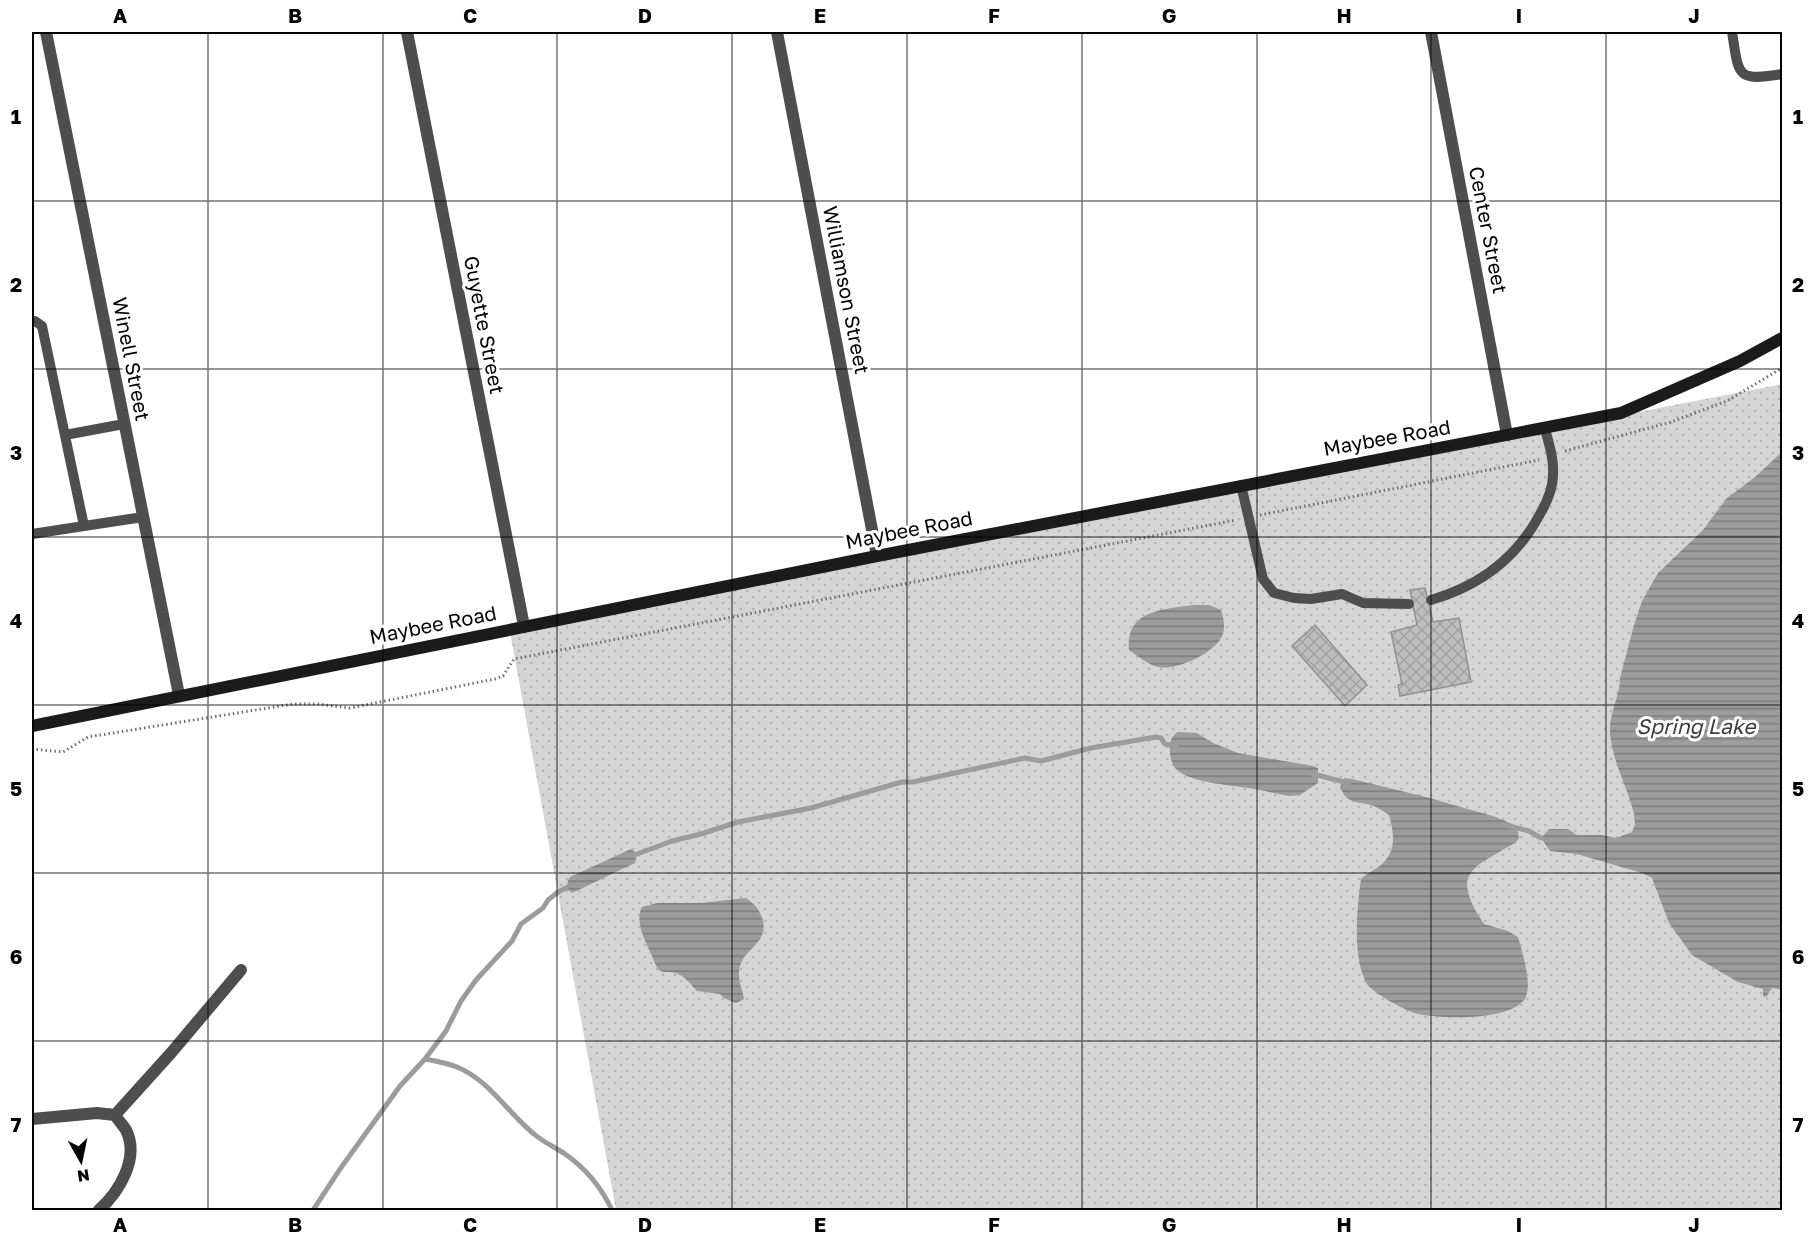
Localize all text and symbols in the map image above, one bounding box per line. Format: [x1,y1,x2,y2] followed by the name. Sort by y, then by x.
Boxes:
[113,3,127,27] text: A
[288,3,302,27] text: B
[463,3,477,27] text: C
[638,3,652,27] text: D
[814,3,826,27] text: E
[988,3,1000,27] text: F
[1162,3,1176,27] text: G
[1336,3,1352,27] text: H
[1516,3,1522,27] text: I
[1688,3,1700,27] text: J
[11,104,21,128] text: 1
[1793,104,1803,128] text: 1
[1465,164,1513,295] street label: Center Street
[819,204,875,376] street label: Williamson Street
[460,254,510,396] street label: Guyette Street
[10,272,22,296] text: 2
[1792,272,1804,296] text: 2
[108,295,156,423] street label: Winell Street
[1321,414,1452,460] street label: Maybee Road
[10,440,22,464] text: 3
[1792,440,1804,464] text: 3
[843,505,974,553] street label: Maybee Road
[367,600,498,648] street label: Maybee Road
[10,608,22,632] text: 4
[1792,608,1804,632] text: 4
[1637,713,1757,739] water label: Spring Lake
[10,776,22,800] text: 5
[1792,776,1804,800] text: 5
[10,944,22,968] text: 6
[1792,944,1804,968] text: 6
[11,1112,22,1136] text: 7
[1793,1112,1804,1136] text: 7
[51,1131,111,1191] north arrow
[76,1165,91,1187] text: N
[113,1212,127,1236] text: A
[288,1212,302,1236] text: B
[463,1212,477,1236] text: C
[638,1212,652,1236] text: D
[814,1212,826,1236] text: E
[988,1212,1000,1236] text: F
[1162,1212,1176,1236] text: G
[1336,1212,1352,1236] text: H
[1516,1212,1522,1236] text: I
[1688,1212,1700,1236] text: J

